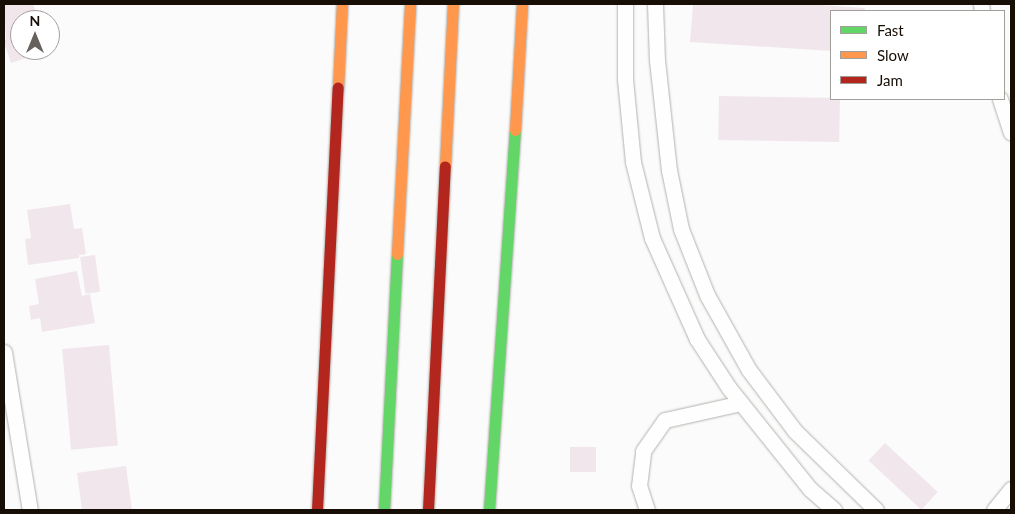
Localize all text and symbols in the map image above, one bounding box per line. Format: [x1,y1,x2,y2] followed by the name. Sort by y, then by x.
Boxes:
[10,10,60,60] north arrow
[830,10,1005,100] legend
[30,12,40,29] text: N
[877,21,904,39] text: Fast
[877,46,909,64] text: Slow
[877,71,903,89] text: Jam

